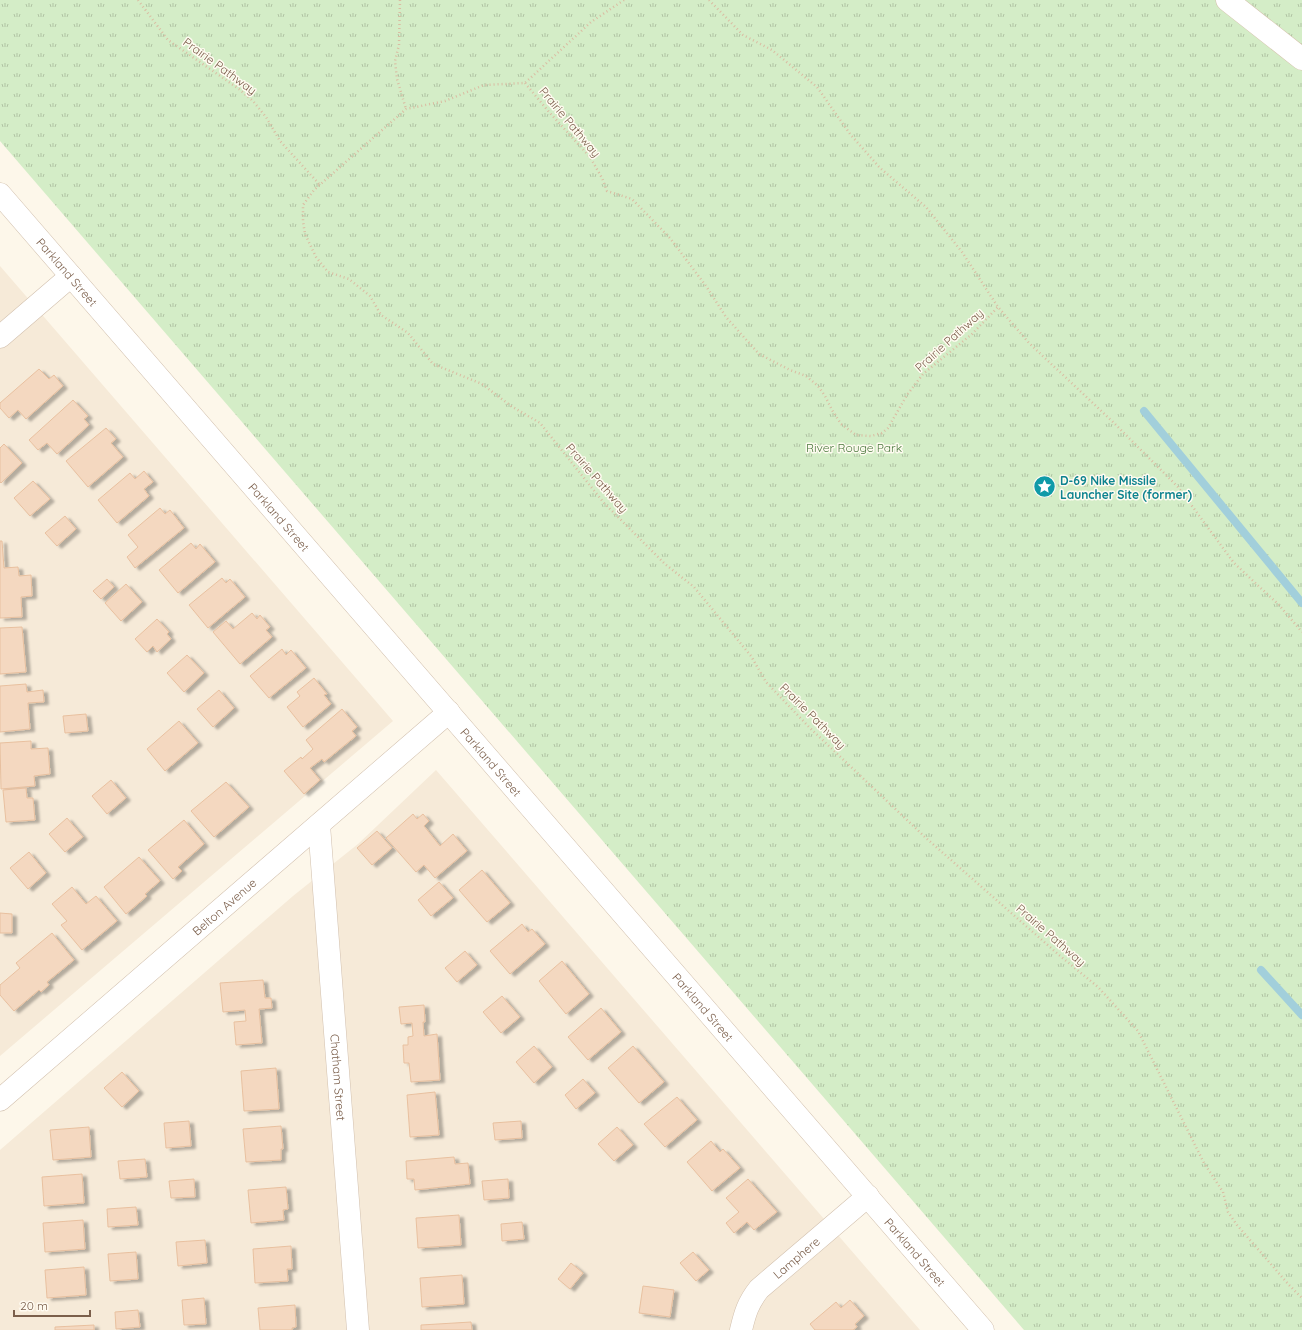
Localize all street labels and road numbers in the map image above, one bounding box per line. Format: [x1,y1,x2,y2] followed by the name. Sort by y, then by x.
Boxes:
[180,34,260,98] street label: Prairie Pathway
[536,84,604,160] street label: Prairie Pathway
[34,235,101,309] street label: Parkland Street
[912,305,986,375] street label: Prairie Pathway
[563,440,631,516] street label: Prairie Pathway
[246,480,313,554] street label: Parkland Street
[777,680,849,752] street label: Prairie Pathway
[458,725,525,799] street label: Parkland Street
[189,875,259,938] street label: Belton Avenue
[1013,901,1089,969] street label: Prairie Pathway
[670,970,737,1044] street label: Parkland Street
[328,1033,349,1121] street label: Chatham Street
[882,1215,949,1289] street label: Parkland Street
[770,1233,823,1281] street label: Lamphere

